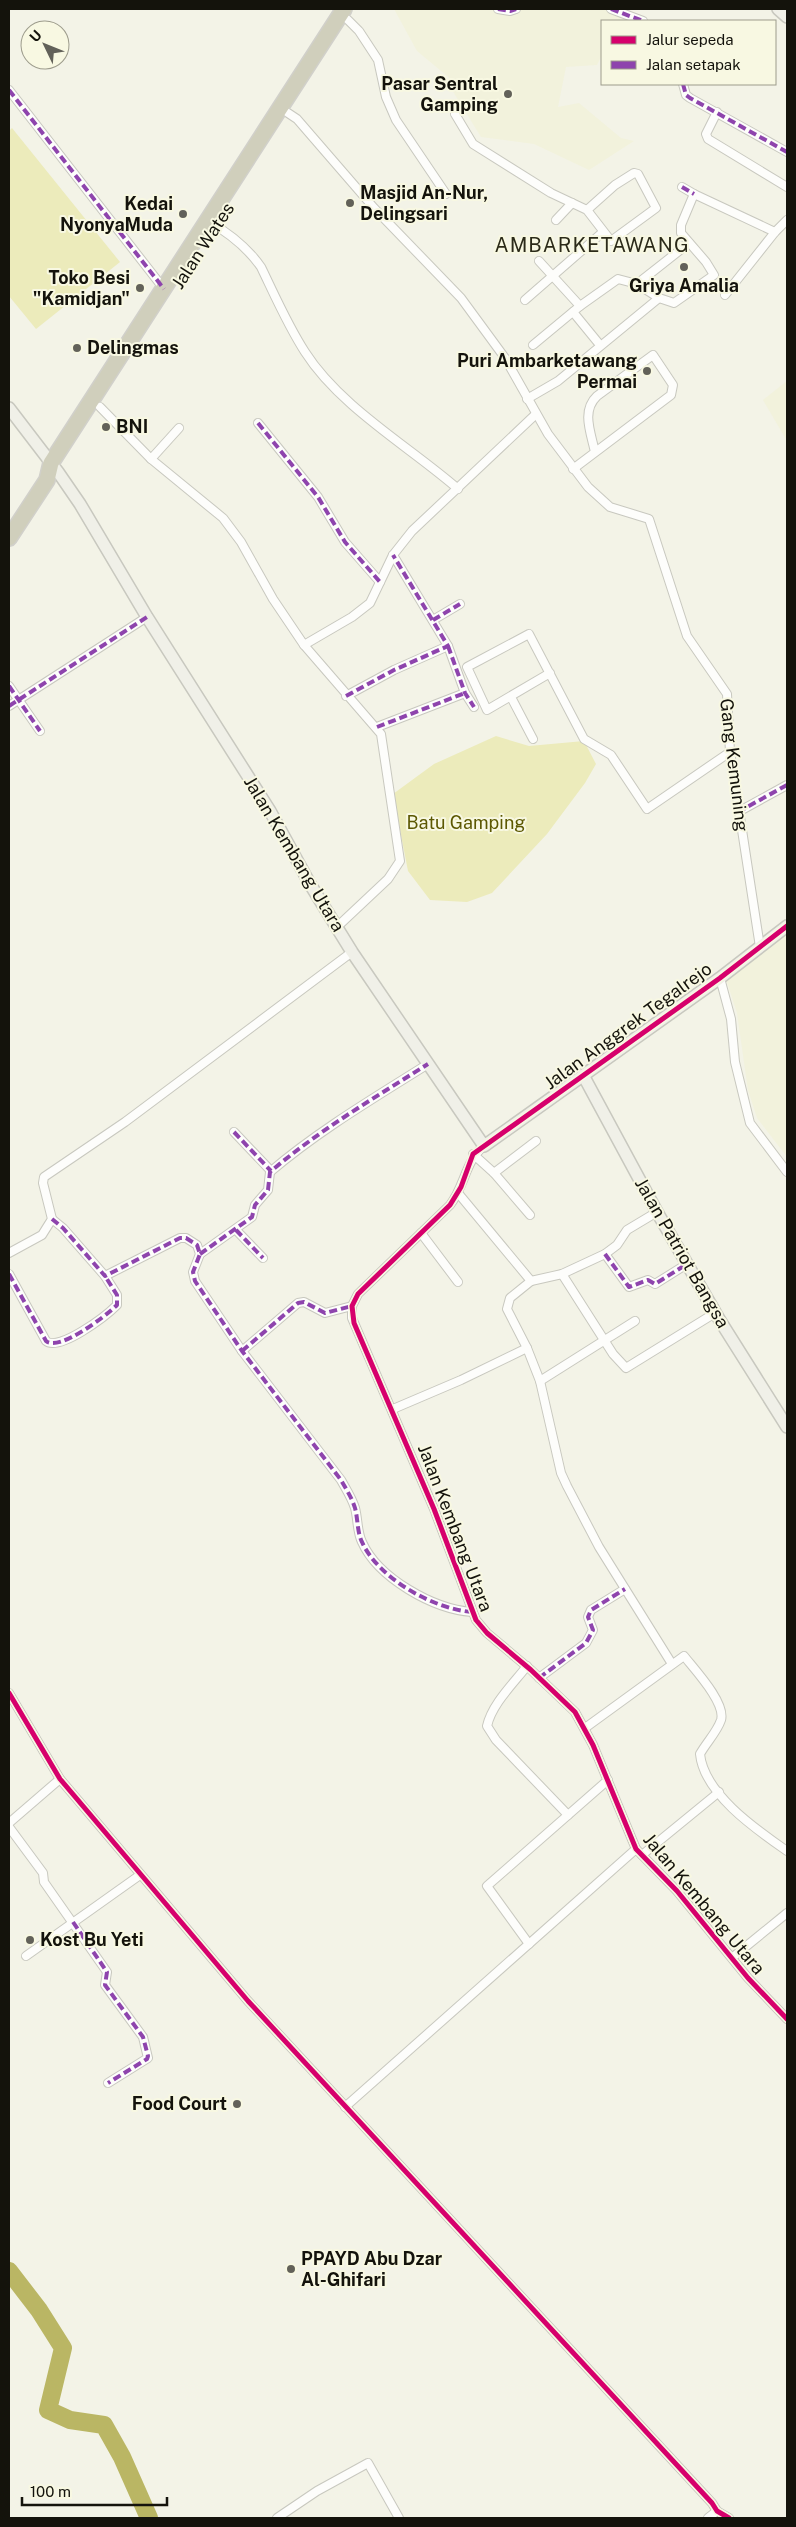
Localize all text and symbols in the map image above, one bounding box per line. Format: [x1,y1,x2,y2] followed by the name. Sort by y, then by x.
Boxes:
[20,20,70,70] north arrow
[601,20,776,85] legend
[26,27,45,45] text: U
[646,31,734,48] text: Jalur sepeda
[646,56,741,73] text: Jalan setapak
[381,73,498,115] place label: Pasar Sentral Gamping
[502,88,514,100] marker: Pasar Sentral Gamping
[360,182,488,224] place label: Masjid An-Nur, Delingsari
[60,193,173,235] place label: Kedai NyonyaMuda
[344,197,356,209] marker: Masjid An-Nur, Delingsari
[167,199,238,293] street label: Jalan Wates
[177,208,189,220] marker: Kedai NyonyaMuda
[494,233,690,257] district label: AMBARKETAWANG
[678,261,690,273] marker: Griya Amalia
[33,267,130,309] place label: Toko Besi "Kamidjan"
[629,275,739,296] place label: Griya Amalia
[134,282,146,294] marker: Toko Besi "Kamidjan"
[87,337,179,358] place label: Delingmas
[71,342,83,354] marker: Delingmas
[457,350,637,392] place label: Puri Ambarketawang Permai
[641,365,653,377] marker: Puri Ambarketawang Permai
[116,416,148,437] place label: BNI
[100,421,112,433] marker: BNI
[716,697,753,833] street label: Gang Kemuning
[240,772,349,935] street label: Jalan Kembang Utara
[407,812,525,833] park label: Batu Gamping
[540,958,715,1093] street label: Jalan Anggrek Tegalrejo
[631,1174,734,1332] street label: Jalan Patriot Bangsa
[414,1441,497,1614] street label: Jalan Kembang Utara
[639,1829,769,1978] street label: Jalan Kembang Utara
[40,1929,143,1950] place label: Kost Bu Yeti
[24,1934,36,1946] marker: Kost Bu Yeti
[132,2093,227,2114] place label: Food Court
[231,2098,243,2110] marker: Food Court
[301,2248,443,2290] place label: PPAYD Abu Dzar Al-Ghifari
[285,2263,297,2275] marker: PPAYD Abu Dzar Al-Ghifari
[22,2474,168,2506] scale bar
[30,2483,71,2500] text: 100 m

